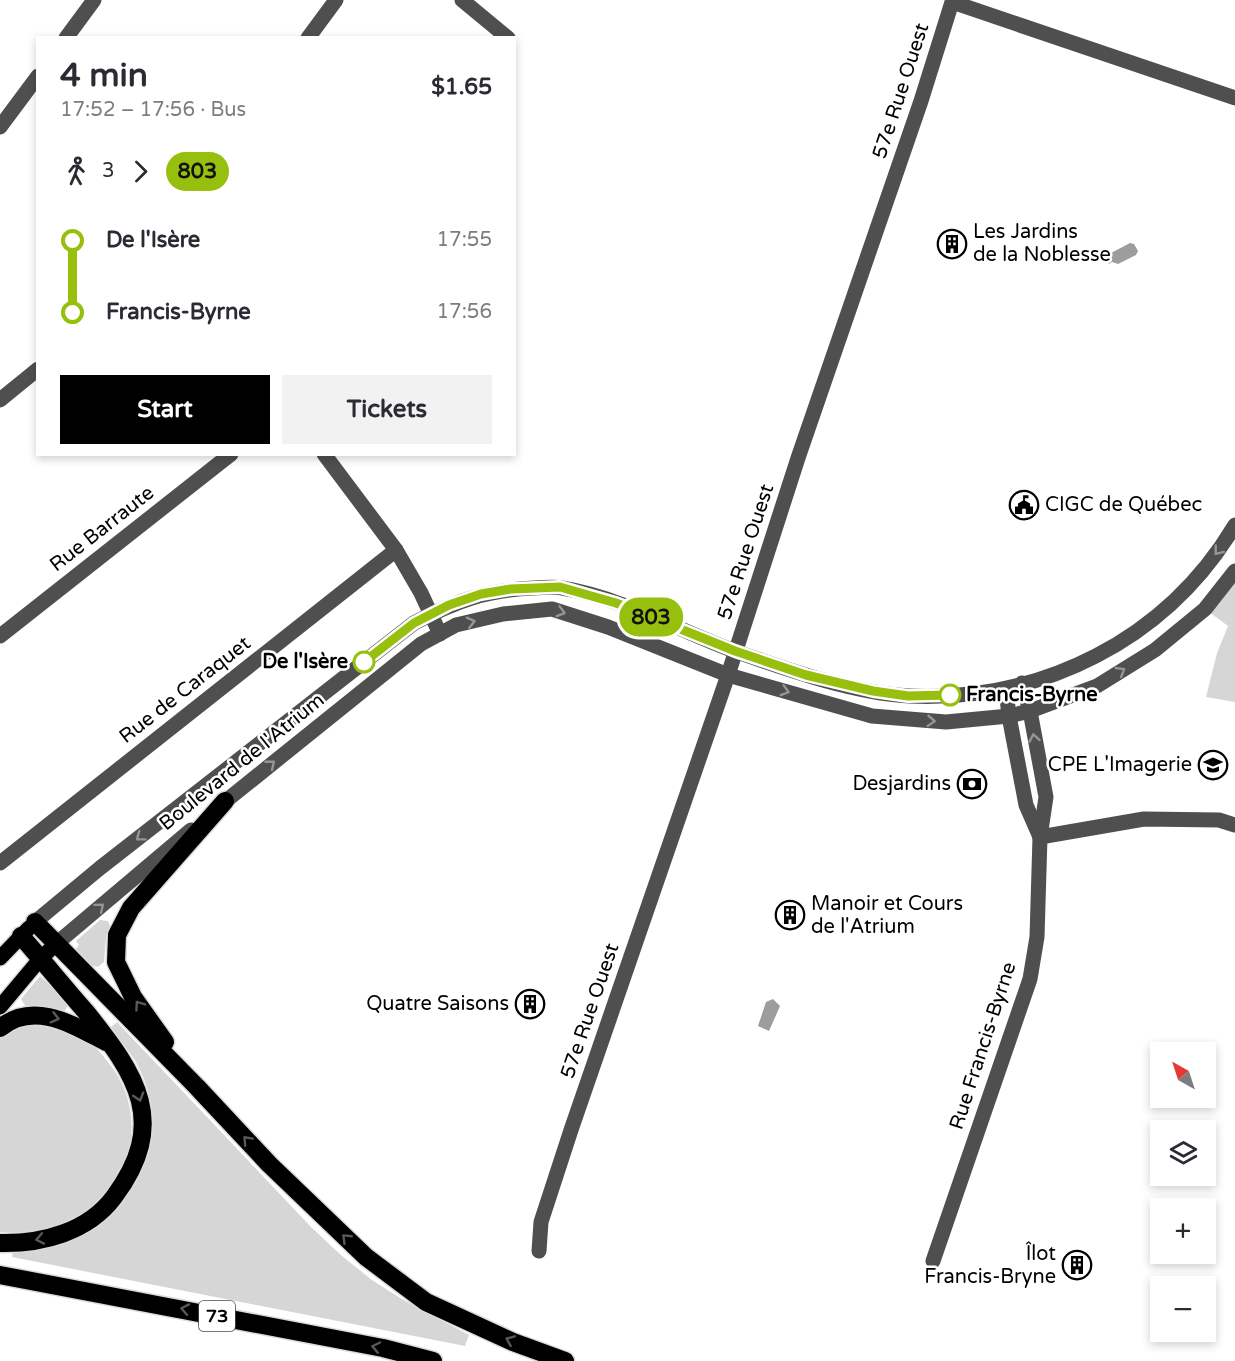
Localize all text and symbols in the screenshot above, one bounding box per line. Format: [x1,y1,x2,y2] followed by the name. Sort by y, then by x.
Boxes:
[868,20,934,162] street label: 57e Rue Ouest
[60,56,148,95] text: 4 min
[431,74,492,100] text: $1.65
[60,98,246,122] text: 17:52 – 17:56 · Bus
[60,155,93,188] icon: walk
[124,155,157,188] icon: forward
[102,159,115,183] text: 3
[178,159,217,184] text: 803
[973,220,1111,267] place label: Les Jardins de la Noblesse
[106,227,200,253] text: De l'Isère
[437,228,492,252] text: 17:55
[936,228,968,260] building icon: Les Jardins de la Noblesse
[106,299,251,325] text: Francis-Byrne
[437,300,492,324] text: 17:56
[60,375,270,444] button: Start
[282,375,492,444] button: Tickets
[45,481,159,577] street label: Rue Barraute
[713,481,779,623] street label: 57e Rue Ouest
[1008,489,1040,521] public building icon: CIGC de Québec
[1045,493,1202,517] place label: CIGC de Québec
[1214,544,1225,555] one-way arrow
[616,598,686,636] line badge: 803
[555,605,566,617] one-way arrow
[631,605,671,630] text: 803
[466,616,476,629] one-way arrow
[115,631,256,749] street label: Rue de Caraquet
[262,650,348,674] place label: De l'Isère
[353,651,375,673] marker: De l'Isère
[1115,666,1125,678] one-way arrow
[966,683,1098,707] place label: Francis-Byrne
[779,684,790,696] one-way arrow
[939,684,961,706] marker: Francis-Byrne
[155,688,329,836] street label: Boulevard de l'Atrium
[926,714,935,727] one-way arrow
[1029,733,1041,742] one-way arrow
[1197,749,1229,781] school or university icon: CPE L'Imagerie
[1048,753,1192,777] place label: CPE L'Imagerie
[264,761,275,772] one-way arrow
[956,768,988,800] bank icon: Desjardins
[852,772,951,796] place label: Desjardins
[135,830,146,841] one-way arrow
[811,892,963,939] place label: Manoir et Cours de l'Atrium
[774,899,806,931] building icon: Manoir et Cours de l'Atrium
[93,903,104,914] one-way arrow
[556,940,624,1082] street label: 57e Rue Ouest
[945,959,1021,1133] street label: Rue Francis-Byrne
[514,988,546,1020] building icon: Quatre Saisons
[366,992,509,1016] place label: Quatre Saisons
[135,1001,146,1012] one-way arrow
[49,1011,60,1023] one-way arrow
[1150,1042,1216,1108] north arrow
[1150,1042,1216,1342] map controls
[132,1091,144,1102] one-way arrow
[1150,1120,1216,1186] button: layers
[243,1136,254,1147] one-way arrow
[1150,1198,1216,1264] button: +
[35,1232,45,1245] one-way arrow
[342,1235,353,1246] one-way arrow
[924,1241,1056,1289] place label: Îlot Francis-Bryne
[1061,1249,1093,1281] building icon: Îlot Francis-Bryne
[1150,1276,1216,1342] button: −
[199,1301,235,1331] road number: 73
[180,1303,190,1316] one-way arrow
[506,1335,517,1347] one-way arrow
[372,1341,382,1354] one-way arrow

